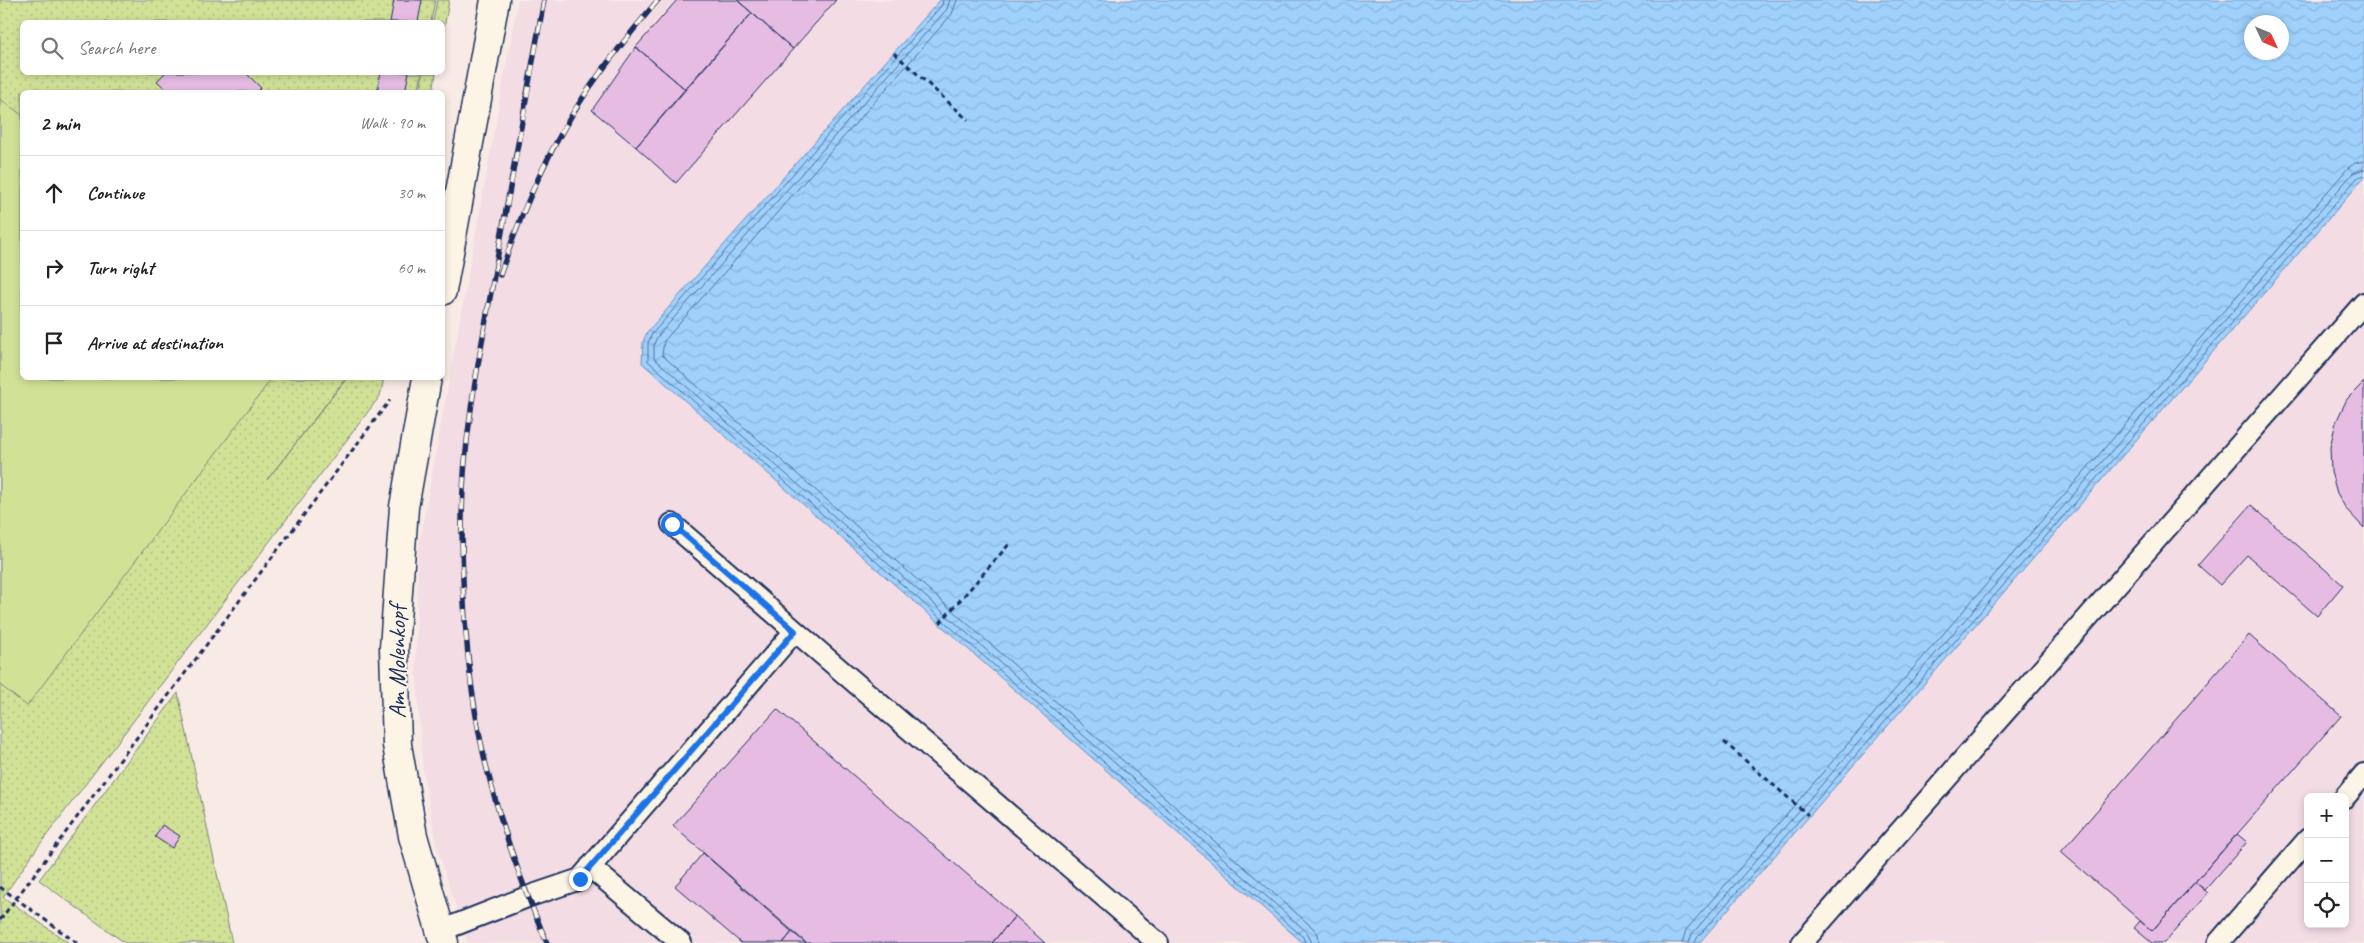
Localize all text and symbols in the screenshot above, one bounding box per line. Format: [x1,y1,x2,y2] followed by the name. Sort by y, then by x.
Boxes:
[2244,15,2289,60] north arrow
[20,20,445,75] search box
[38,34,66,62] icon: search
[78,36,155,60] text: Search here
[40,110,80,136] text: 2 min
[360,113,425,133] text: Walk · 90 m
[40,179,68,207] icon: ahead
[87,181,144,205] text: Continue
[398,183,425,203] text: 30 m
[40,254,68,282] icon: right
[87,256,154,280] text: Turn right
[398,258,425,278] text: 60 m
[40,329,68,357] icon: arrive
[87,331,223,355] text: Arrive at destination
[661,513,684,536] route start
[382,599,412,719] street label: Am Molenkopf
[2304,793,2349,928] map controls
[2304,793,2349,838] button: +
[2304,838,2349,883] button: −
[569,868,592,891] route end
[2304,883,2349,928] button: locate

